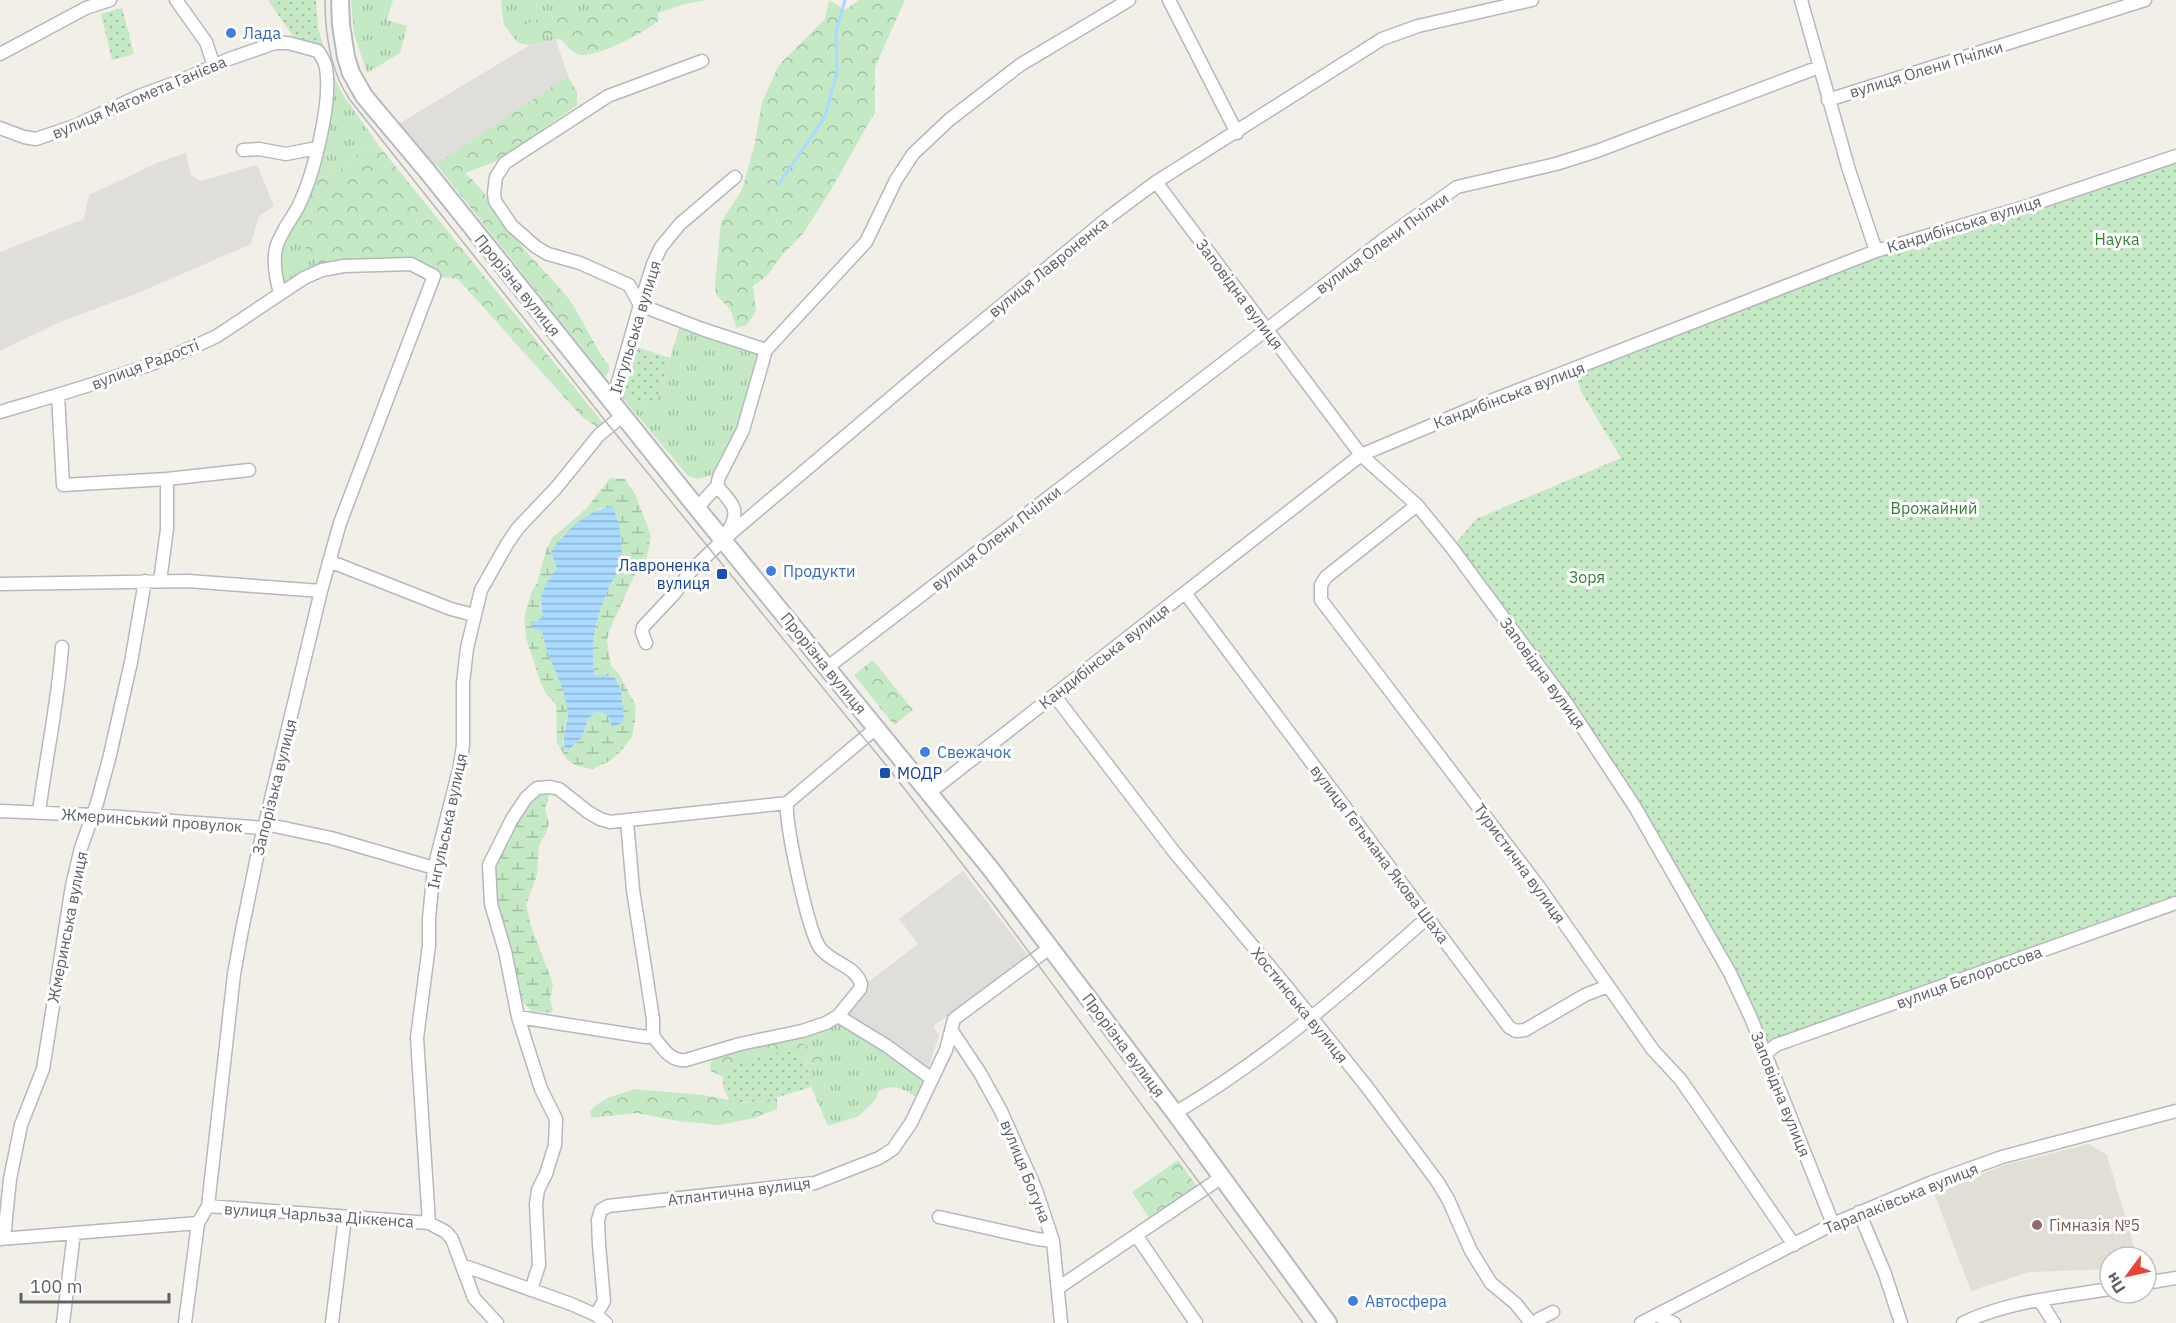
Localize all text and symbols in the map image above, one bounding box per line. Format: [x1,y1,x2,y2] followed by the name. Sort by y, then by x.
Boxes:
[243,23,281,43] place label: Лада
[224,26,238,40] marker: Лада
[1847,36,2005,102] street label: вулиця Олени Пчілки
[49,51,230,143] street label: вулиця Магомета Ганієва
[1312,188,1452,298] street label: вулиця Олени Пчілки
[1884,191,2044,257] street label: Кандибінська вулиця
[984,212,1112,321] street label: вулиця Лавроненка
[2095,229,2140,249] park label: Наука
[471,230,565,340] street label: Прорізна вулиця
[1192,235,1288,353] street label: Заповідна вулиця
[605,258,665,396] street label: Інгульська вулиця
[88,334,202,394] street label: вулиця Радості
[1431,357,1587,433] street label: Кандибінська вулиця
[927,481,1065,595] street label: вулиця Олени Пчілки
[1891,498,1977,518] park label: Врожайний
[619,555,710,593] place label: Лавроненка вулиця
[783,561,856,581] place label: Продукти
[764,564,778,578] marker: Продукти
[715,567,729,581] marker: Лавроненка вулиця
[1569,567,1605,587] park label: Зоря
[1035,599,1173,713] street label: Кандибінська вулиця
[777,608,871,718] street label: Прорізна вулиця
[1496,613,1590,733] street label: Заповідна вулиця
[247,717,301,857] street label: Запорізька вулиця
[937,742,1012,762] place label: Свежачок
[918,745,932,759] marker: Свежачок
[423,751,471,891] street label: Інгульська вулиця
[1306,761,1454,948] street label: вулиця Гетьмана Якова Шаха
[897,763,943,783] place label: МОДР
[878,766,892,780] marker: МОДР
[1470,799,1570,927] street label: Туристична вулиця
[61,804,244,836] street label: Жмеринський провулок
[42,850,92,1004] street label: Жмеринська вулиця
[1893,941,2045,1013] street label: вулиця Бєлороссова
[1247,943,1353,1067] street label: Хостинська вулиця
[1078,989,1170,1101] street label: Прорізна вулиця
[1747,1028,1815,1160] street label: Заповідна вулиця
[996,1117,1056,1226] street label: вулиця Богуна
[1821,1158,1981,1238] street label: Тарапаківська вулиця
[666,1172,812,1210] street label: Атлантична вулиця
[223,1198,415,1232] street label: вулиця Чарльза Діккенса
[2049,1215,2140,1235] place label: Гімназія №5
[2030,1218,2044,1232] marker: Гімназія №5
[2098,1245,2158,1305] north arrow
[21,1266,170,1304] scale bar
[2101,1269,2130,1297] text: Пн
[30,1275,82,1298] text: 100 m
[1365,1291,1447,1311] place label: Автосфера
[1346,1294,1360,1308] marker: Автосфера

